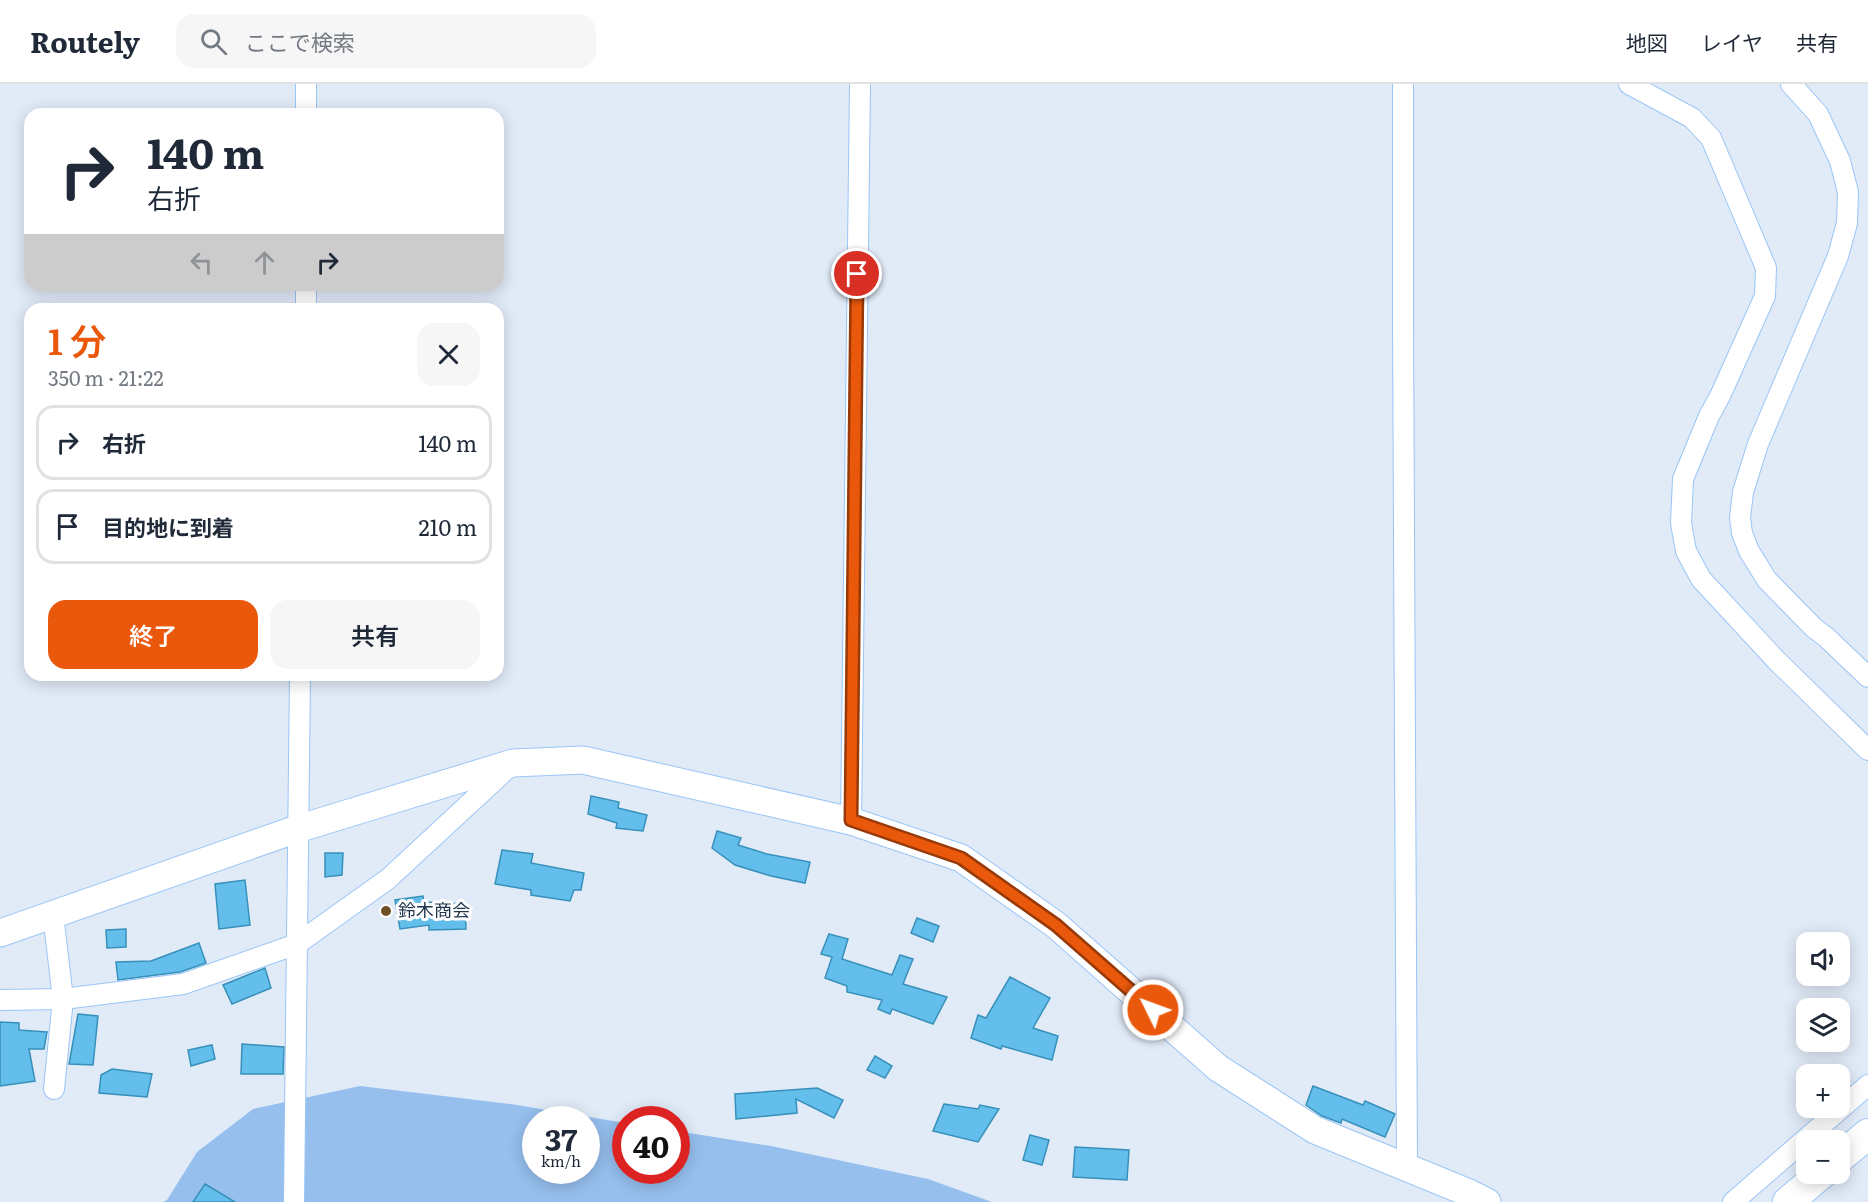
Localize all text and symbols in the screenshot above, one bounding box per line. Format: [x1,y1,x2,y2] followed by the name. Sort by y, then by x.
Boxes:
[176,14,596,68] search box
[30,20,140,62] text: Routely
[197,25,230,58] icon: search
[245,25,355,58] text: ここで検索
[1626,26,1668,57] text: 地図
[1701,26,1763,57] text: レイヤ
[1796,26,1838,57] text: 共有
[147,120,264,182] text: 140 m
[48,132,126,210] icon: right
[147,177,201,217] text: 右折
[185,246,218,279] icon: left
[248,246,281,279] icon: ahead
[311,246,344,279] icon: right
[831,248,882,299] pin
[840,257,873,290] icon: arrive
[48,313,106,366] text: 1 分
[417,323,480,386] button: close
[48,362,164,392] text: 350 m · 21:22
[51,426,84,459] icon: right
[102,426,146,459] text: 右折
[418,426,477,459] text: 140 m
[51,510,84,543] icon: arrive
[102,510,234,543] text: 目的地に到着
[418,510,477,543] text: 210 m
[48,600,258,669] button: 終了
[270,600,480,669] button: 共有
[398,896,470,923] place label: 鈴木商会
[379,904,393,918] marker: 鈴木商会
[1796,932,1850,1184] map controls
[1796,932,1850,986] button: sound
[1121,978,1185,1042] position arrow
[1796,998,1850,1052] button: layers
[1796,1064,1850,1118] button: +
[612,1106,690,1184] speed limit sign: 40
[545,1116,577,1160] text: 37
[1796,1130,1850,1184] button: −
[541,1149,581,1172] text: km/h

